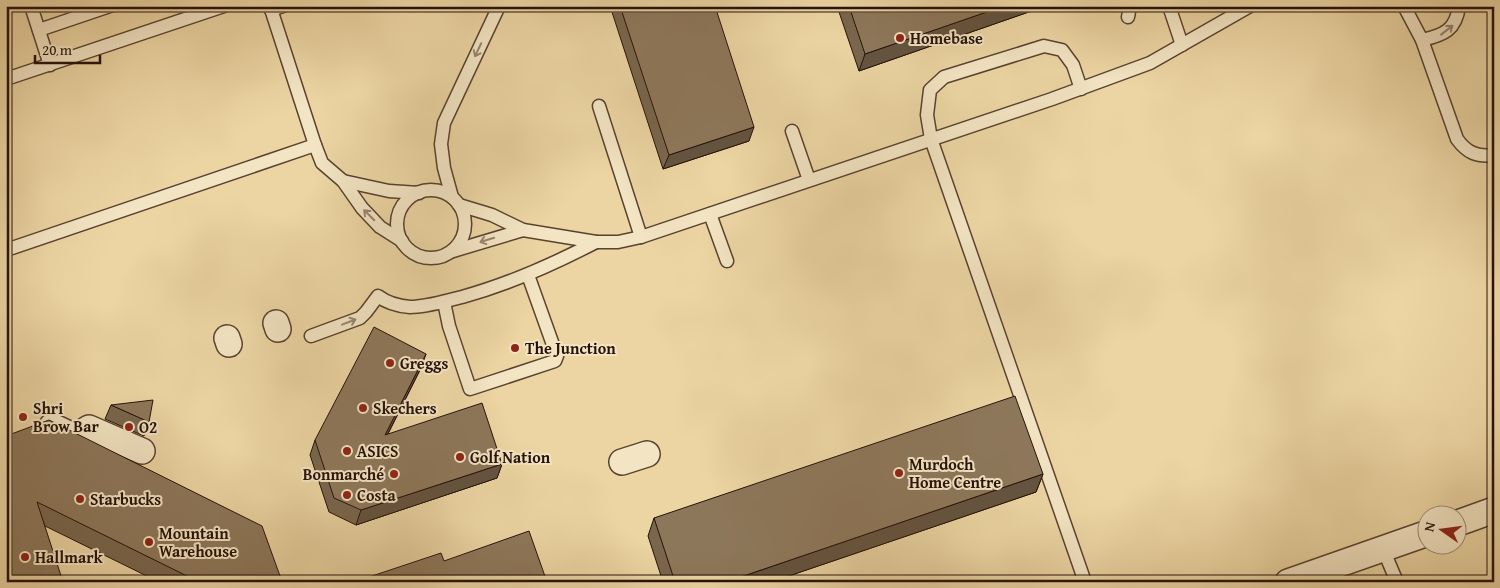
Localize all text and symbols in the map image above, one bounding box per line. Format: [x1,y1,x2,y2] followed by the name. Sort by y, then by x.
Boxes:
[1440,24,1453,35] one-way arrow
[910,26,983,50] place label: Homebase
[35,32,100,64] scale bar
[894,32,906,44] marker: Homebase
[42,39,73,60] text: 20 m
[472,42,482,57] one-way arrow
[362,209,375,221] one-way arrow
[480,235,496,245] one-way arrow
[341,317,356,326] one-way arrow
[525,336,616,360] place label: The Junction
[509,342,521,354] marker: The Junction
[400,351,449,375] place label: Greggs
[384,357,396,369] marker: Greggs
[33,396,99,438] place label: Shri Brow Bar
[373,396,437,420] place label: Skechers
[357,402,369,414] marker: Skechers
[17,411,29,423] marker: Shri Brow Bar
[139,415,157,439] place label: O2
[123,421,135,433] marker: O2
[357,439,398,463] place label: ASICS
[341,445,353,457] marker: ASICS
[470,445,551,469] place label: Golf Nation
[454,451,466,463] marker: Golf Nation
[909,452,1001,494] place label: Murdoch Home Centre
[303,462,384,486] place label: Bonmarché
[893,467,905,479] marker: Murdoch Home Centre
[388,468,400,480] marker: Bonmarché
[357,483,396,507] place label: Costa
[90,487,161,511] place label: Starbucks
[341,489,353,501] marker: Costa
[74,493,86,505] marker: Starbucks
[1418,506,1468,556] north arrow
[1419,519,1440,534] text: N
[159,521,237,563] place label: Mountain Warehouse
[143,536,155,548] marker: Mountain Warehouse
[35,545,103,569] place label: Hallmark
[19,551,31,563] marker: Hallmark

